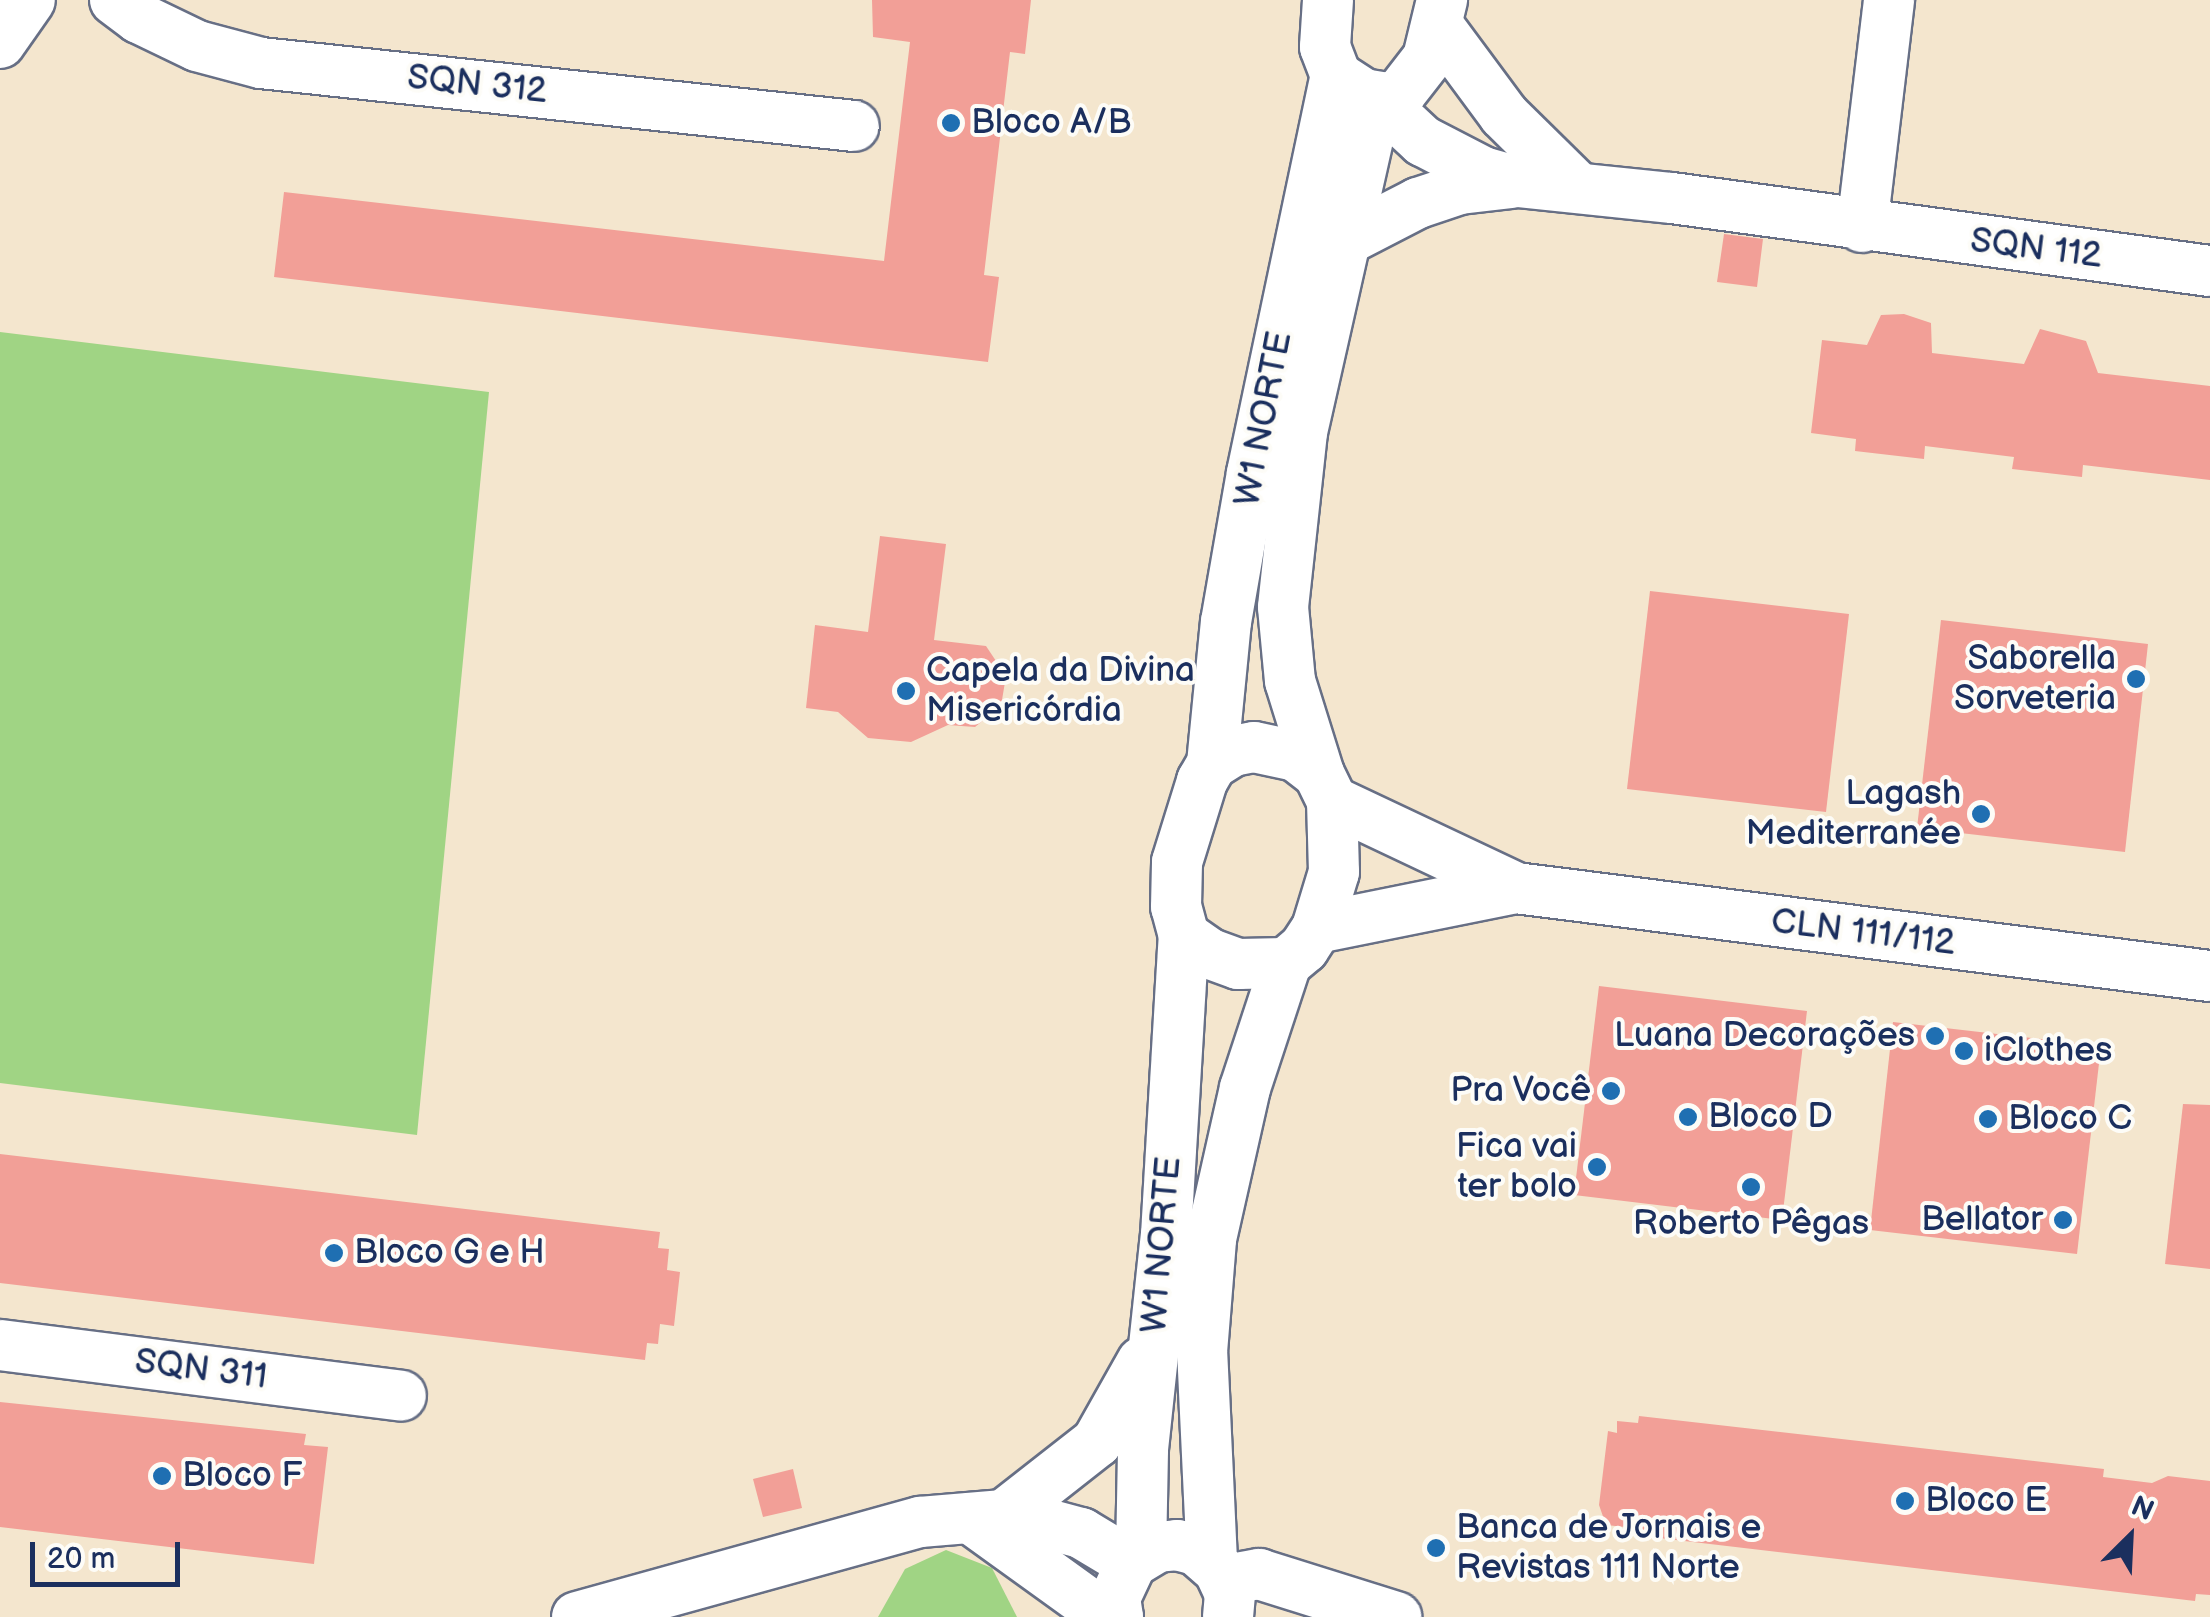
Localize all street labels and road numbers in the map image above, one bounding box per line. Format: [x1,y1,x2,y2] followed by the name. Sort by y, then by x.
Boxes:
[405,57,549,113] street label: SQN 312
[1968,220,2104,278] street label: SQN 112
[1227,328,1301,510] street label: W1 NORTE
[1769,901,1957,965] street label: CLN 111/112
[1133,1155,1191,1335] street label: W1 NORTE
[133,1341,269,1399] street label: SQN 311

